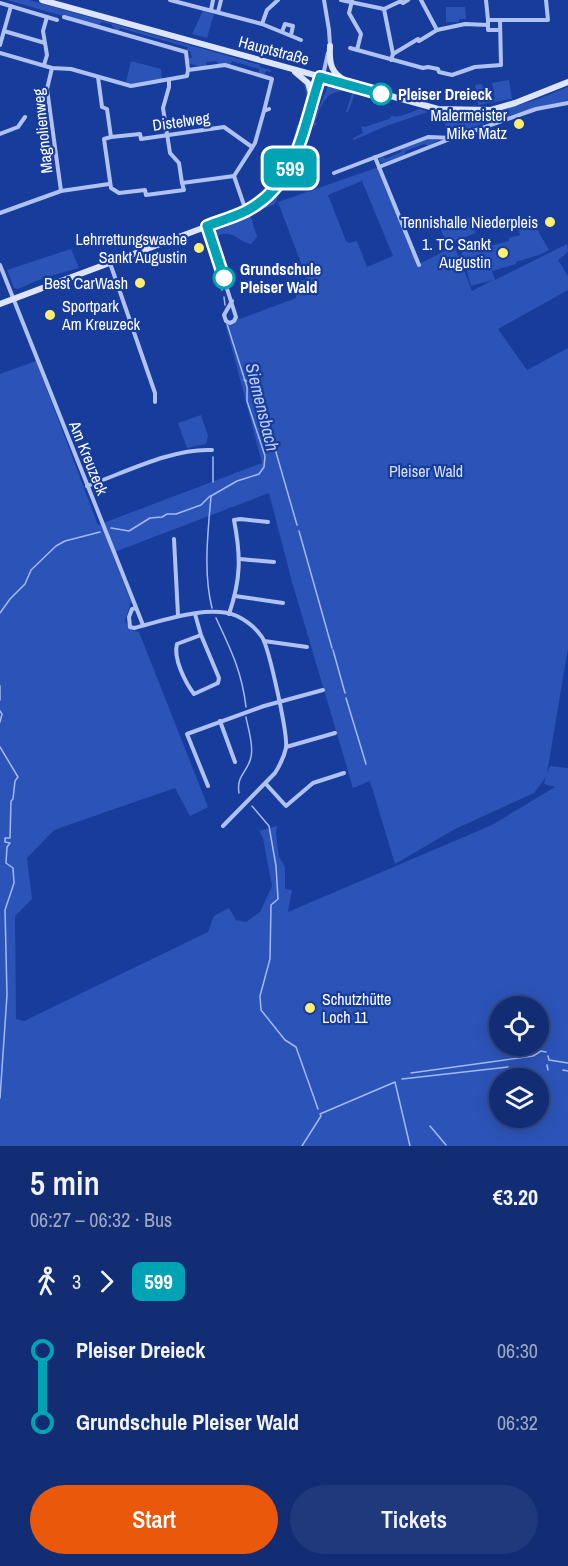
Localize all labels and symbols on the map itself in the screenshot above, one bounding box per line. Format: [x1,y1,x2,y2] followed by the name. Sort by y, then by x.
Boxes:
[236,30,312,70] street label: Hauptstraße
[370,83,392,105] marker: Pleiser Dreieck
[398,83,493,105] place label: Pleiser Dreieck
[27,87,57,175] street label: Magnolienweg
[430,104,508,144] place label: Malermeister Mike Matz
[151,106,212,136] street label: Distelweg
[512,117,526,131] marker: Malermeister Mike Matz
[256,148,324,188] line badge: 599
[401,211,538,233] place label: Tennishalle Niederpleis
[543,215,557,229] marker: Tennishalle Niederpleis
[75,228,187,268] place label: Lehrrettungswache Sankt Augustin
[422,233,491,273] place label: 1. TC Sankt Augustin
[192,241,206,255] marker: Lehrrettungswache Sankt Augustin
[496,246,510,260] marker: 1. TC Sankt Augustin
[240,258,321,298] place label: Grundschule Pleiser Wald
[213,267,235,289] marker: Grundschule Pleiser Wald
[44,272,128,294] place label: Best CarWash
[133,276,147,290] marker: Best CarWash
[61,295,140,335] place label: Sportpark Am Kreuzeck
[43,308,57,322] marker: Sportpark Am Kreuzeck
[239,360,286,454] water label: Siemensbach
[64,417,114,499] street label: Am Kreuzeck
[389,460,463,482] park label: Pleiser Wald
[322,988,391,1028] place label: Schutzhütte Loch 11
[303,1001,317,1015] marker: Schutzhütte Loch 11

